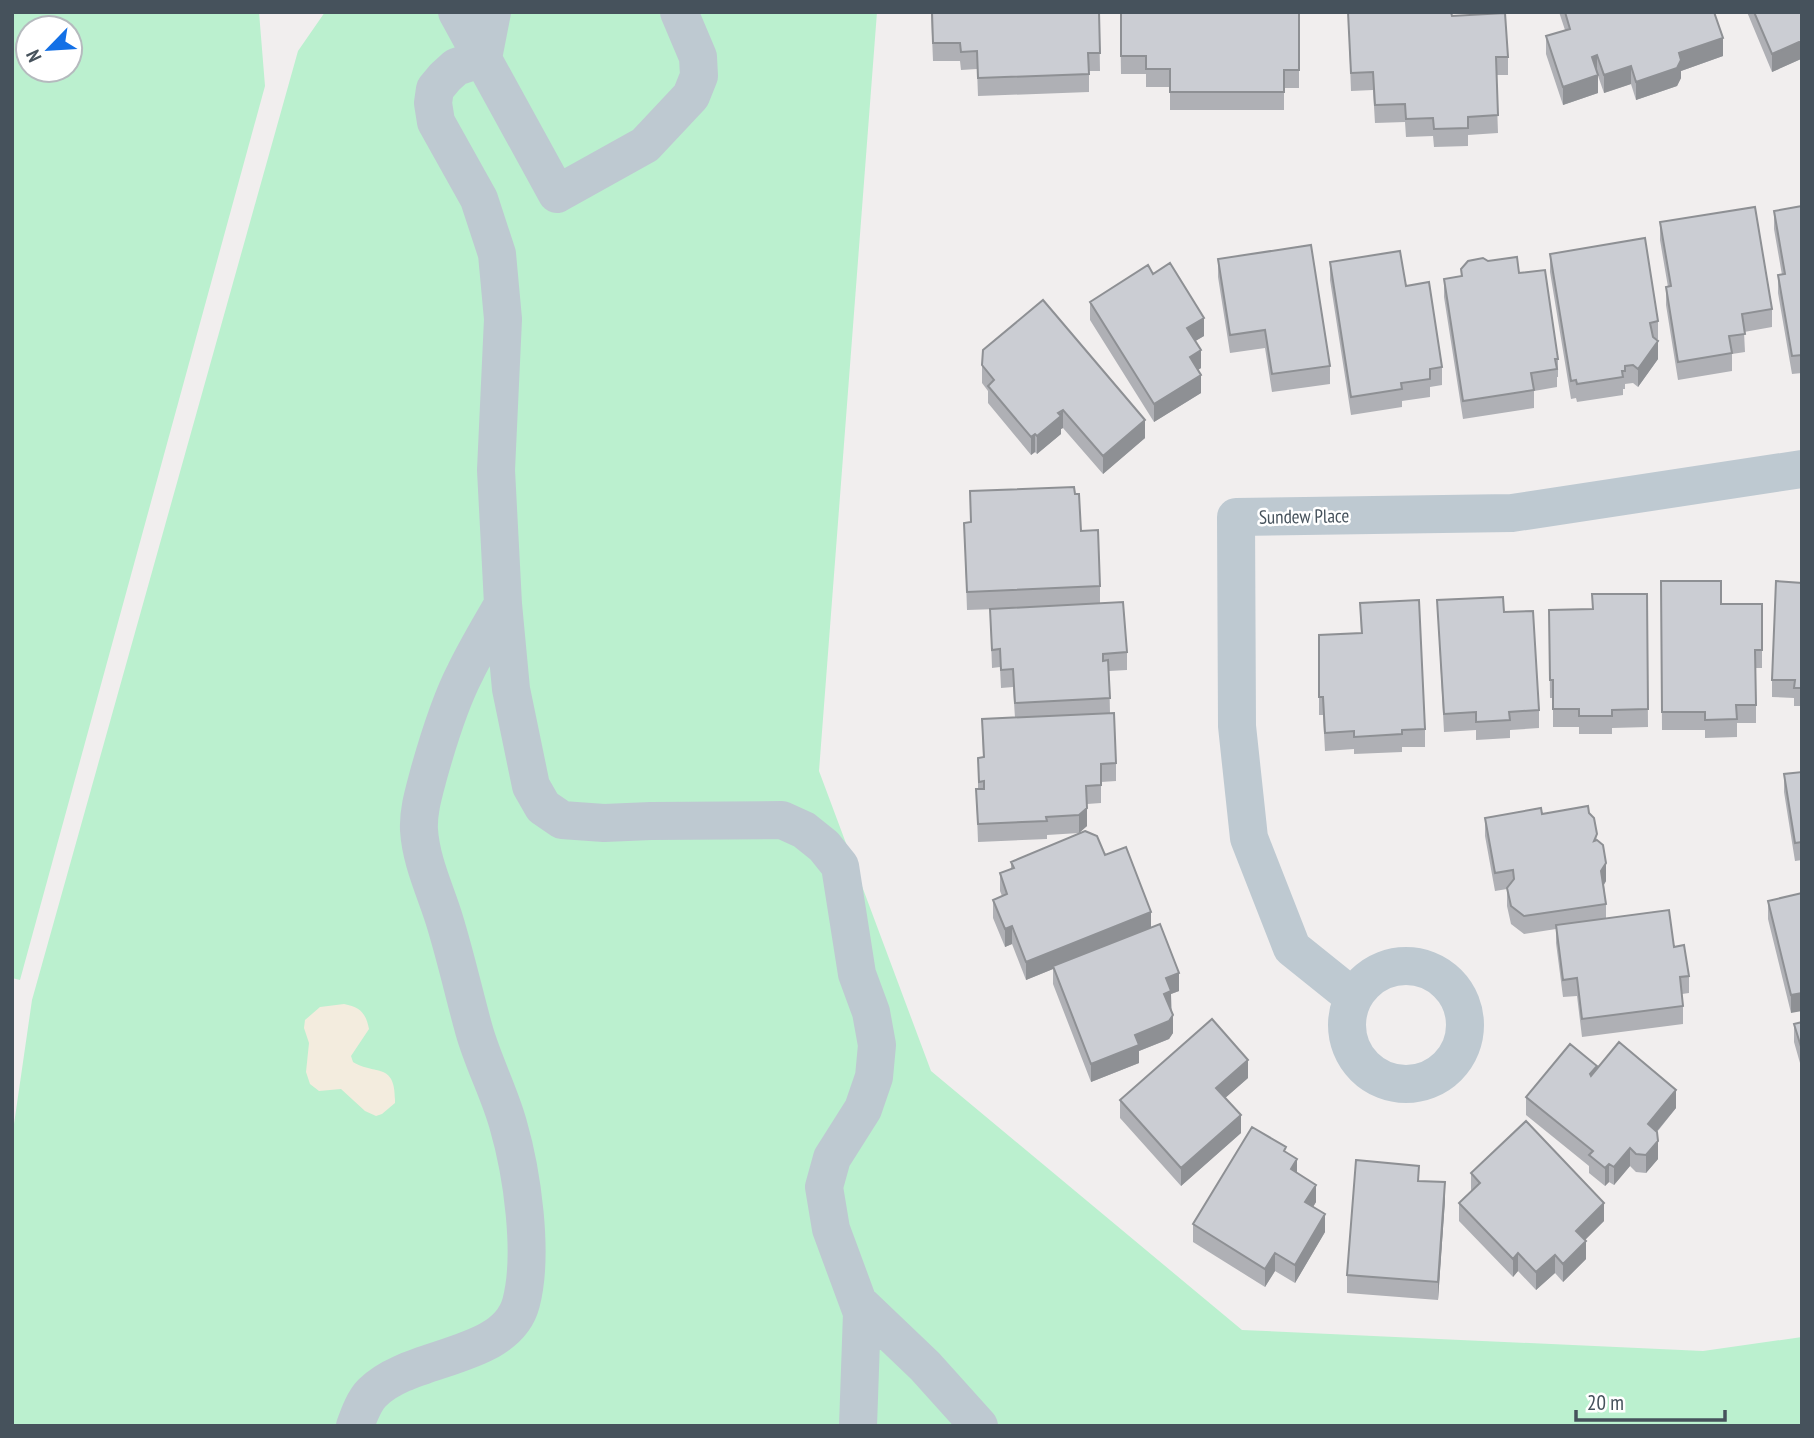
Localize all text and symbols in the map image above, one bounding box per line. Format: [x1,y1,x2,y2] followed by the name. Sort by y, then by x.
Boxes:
[14,14,84,84] north arrow
[21,46,47,66] text: N
[1259,503,1350,529] street label: Sundew Place
[1576,1378,1725,1422] scale bar
[1587,1389,1624,1416] text: 20 m

